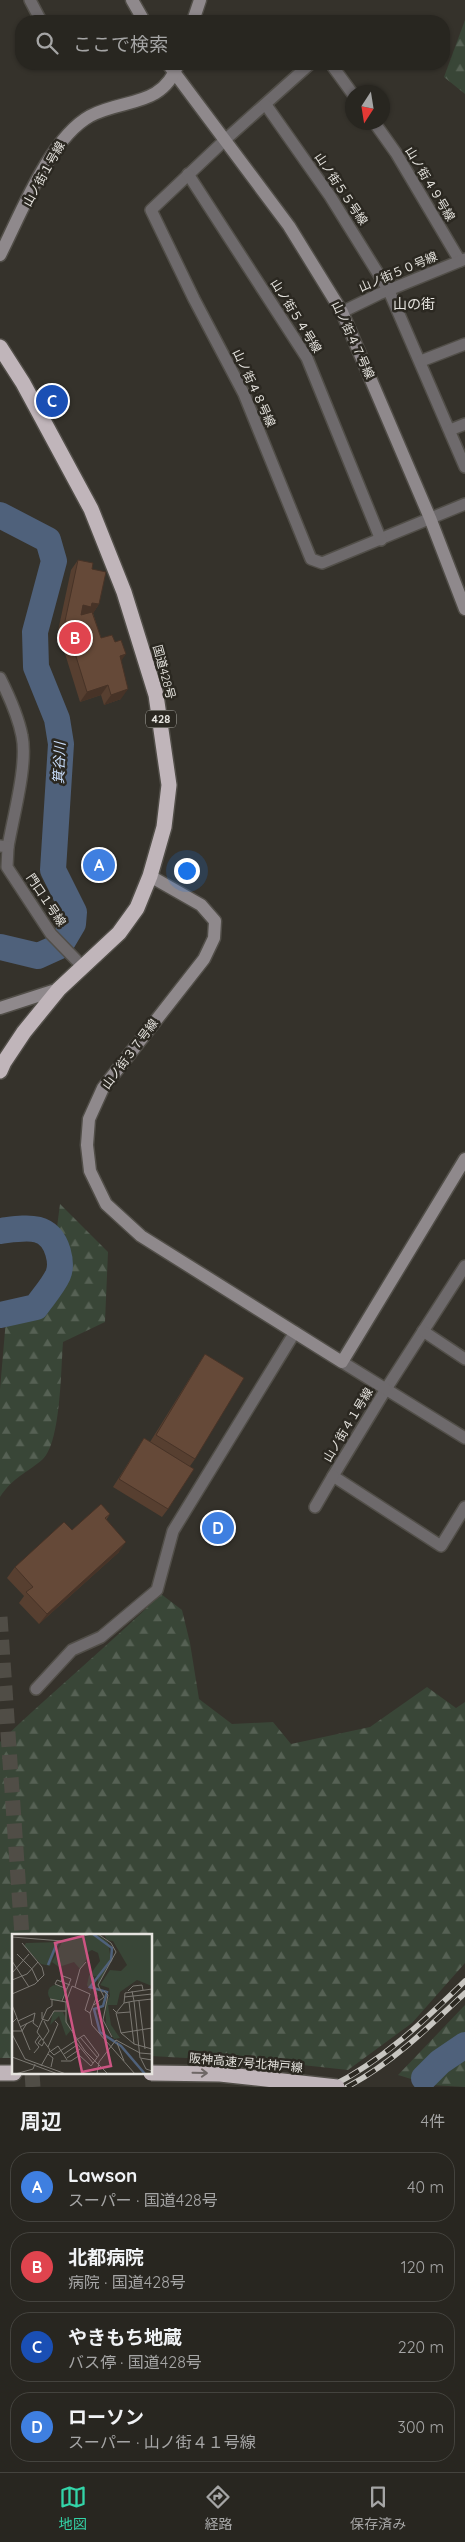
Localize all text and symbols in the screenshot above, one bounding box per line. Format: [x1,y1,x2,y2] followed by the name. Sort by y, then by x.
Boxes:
[15,15,450,70] search box
[33,29,61,57] icon: search
[73,32,168,56] text: ここで検索
[345,85,390,130] north arrow
[20,139,68,209] street label: 山ノ街１号線
[402,144,458,224] street label: 山ノ街４９号線
[312,150,371,228] street label: 山ノ街５５号線
[356,248,439,295] street label: 山ノ街５０号線
[268,276,325,355] street label: 山ノ街５４号線
[393,295,435,313] district label: 山の街
[329,299,378,381] street label: 山ノ街４７号線
[230,347,279,429] street label: 山ノ街４８号線
[36,382,68,420] pin: C
[59,619,91,657] pin: B
[150,643,179,701] street label: 国道428号
[146,711,176,728] road number: 428
[49,740,69,784] water label: 箕谷川
[83,846,115,884] pin: A
[174,858,200,884] your location
[23,871,69,929] street label: 門口１号線
[98,1016,161,1092] street label: 山ノ街３７号線
[320,1385,376,1465] street label: 山ノ街４１号線
[202,1509,234,1547] pin: D
[12,1934,152,2074] inset map
[189,2050,304,2075] street label: 阪神高速7号北神戸線
[192,2068,208,2078] one-way arrow
[20,2108,62,2134] text: 周辺
[421,2111,445,2131] text: 4件
[68,2163,137,2187] text: Lawson
[32,2177,42,2197] text: A
[407,2177,444,2197] text: 40 m
[68,2190,218,2210] text: スーパー · 国道428号
[68,2245,144,2269] text: 北都病院
[32,2257,42,2277] text: B
[401,2257,444,2277] text: 120 m
[68,2272,186,2292] text: 病院 · 国道428号
[68,2325,182,2349] text: やきもち地蔵
[32,2337,42,2357] text: C
[398,2337,444,2357] text: 220 m
[68,2352,202,2372] text: バス停 · 国道428号
[68,2405,144,2429] text: ローソン
[31,2417,43,2437] text: D
[398,2417,444,2437] text: 300 m
[68,2432,256,2452] text: スーパー · 山ノ街４１号線
[59,2483,87,2533] tab: 地図
[204,2483,232,2533] tab: 経路
[350,2483,406,2533] tab: 保存済み

